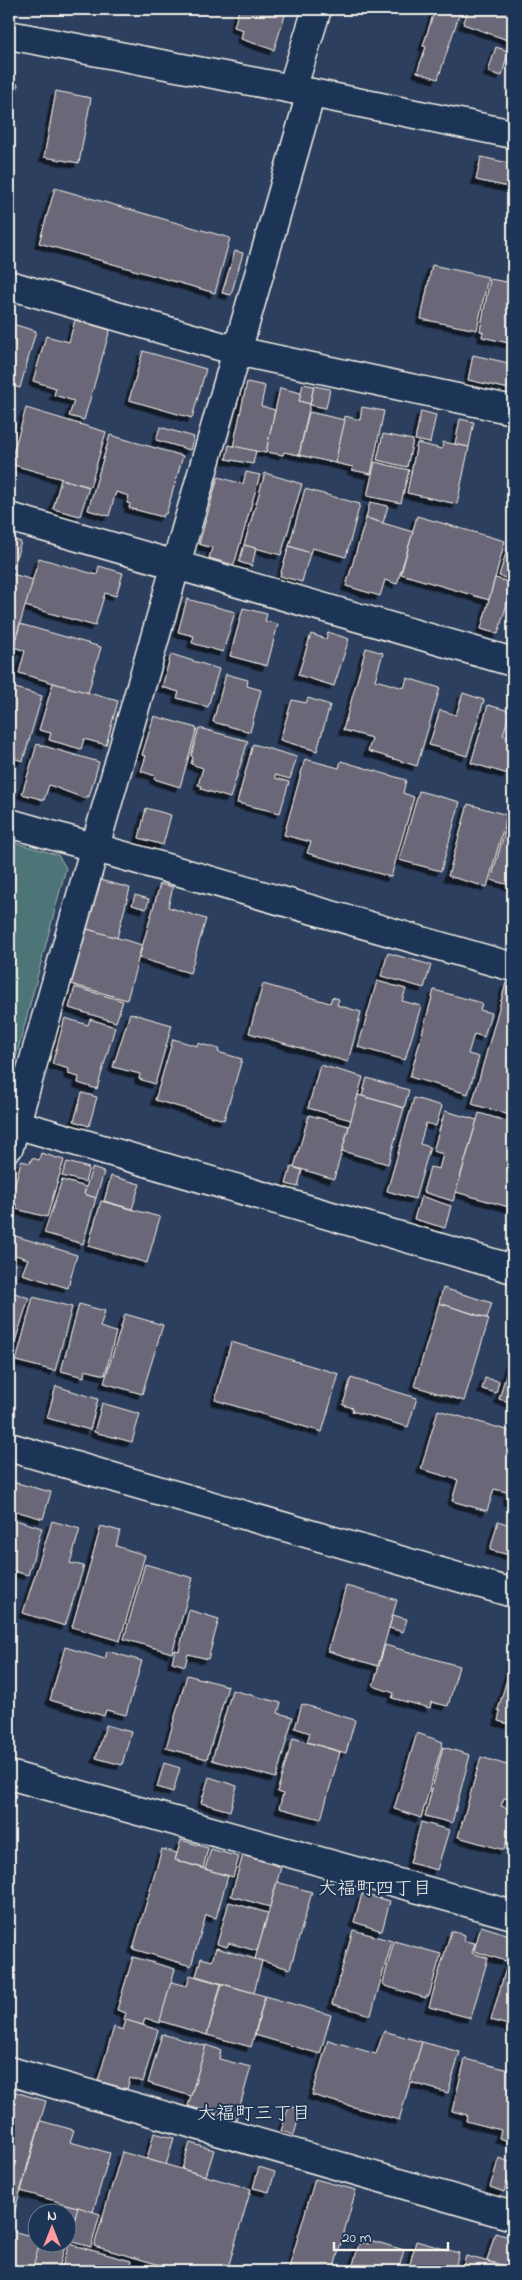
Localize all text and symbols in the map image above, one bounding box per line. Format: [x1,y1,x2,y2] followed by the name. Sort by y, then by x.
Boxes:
[318,1876,432,1903] district label: 大福町四丁目
[197,2101,311,2128] district label: 大福町三丁目
[28,2202,78,2252] north arrow
[47,2206,57,2227] text: N
[334,2220,448,2252] scale bar
[342,2227,372,2249] text: 20 m

